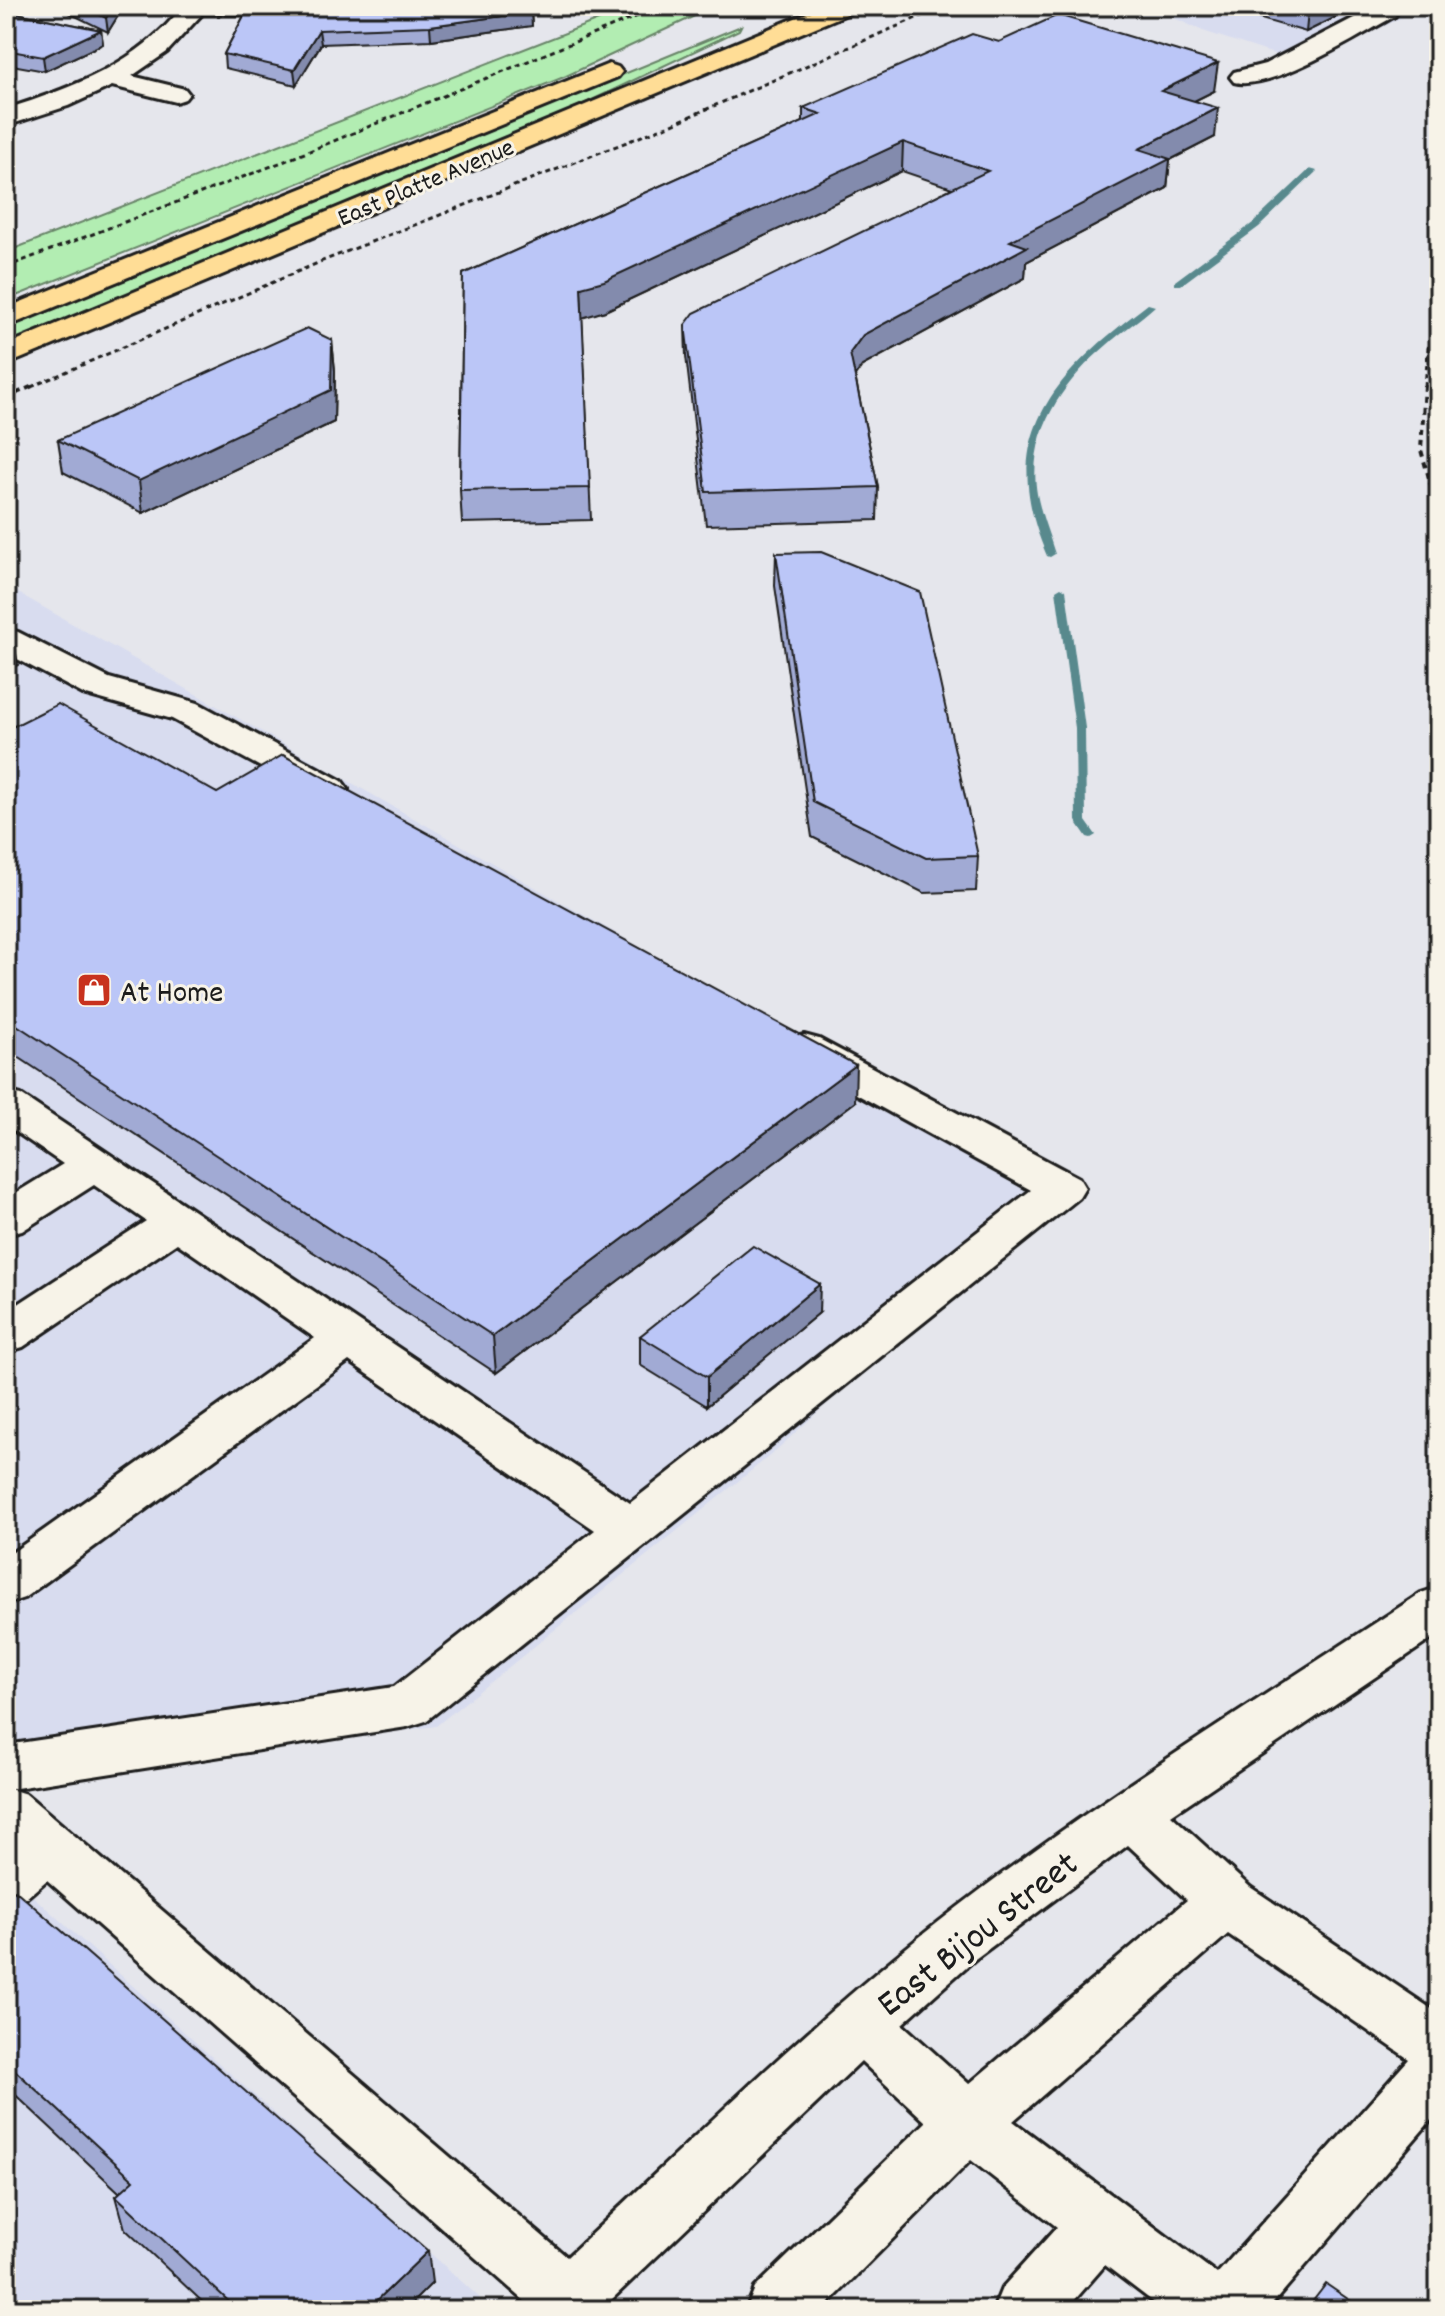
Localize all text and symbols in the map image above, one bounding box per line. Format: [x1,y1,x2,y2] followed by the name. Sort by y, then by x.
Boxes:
[332,130,520,238] street label: East Platte Avenue
[75,971,113,1009] shop icon: At Home
[120,972,223,1018] place label: At Home
[867,1840,1092,2033] street label: East Bijou Street

